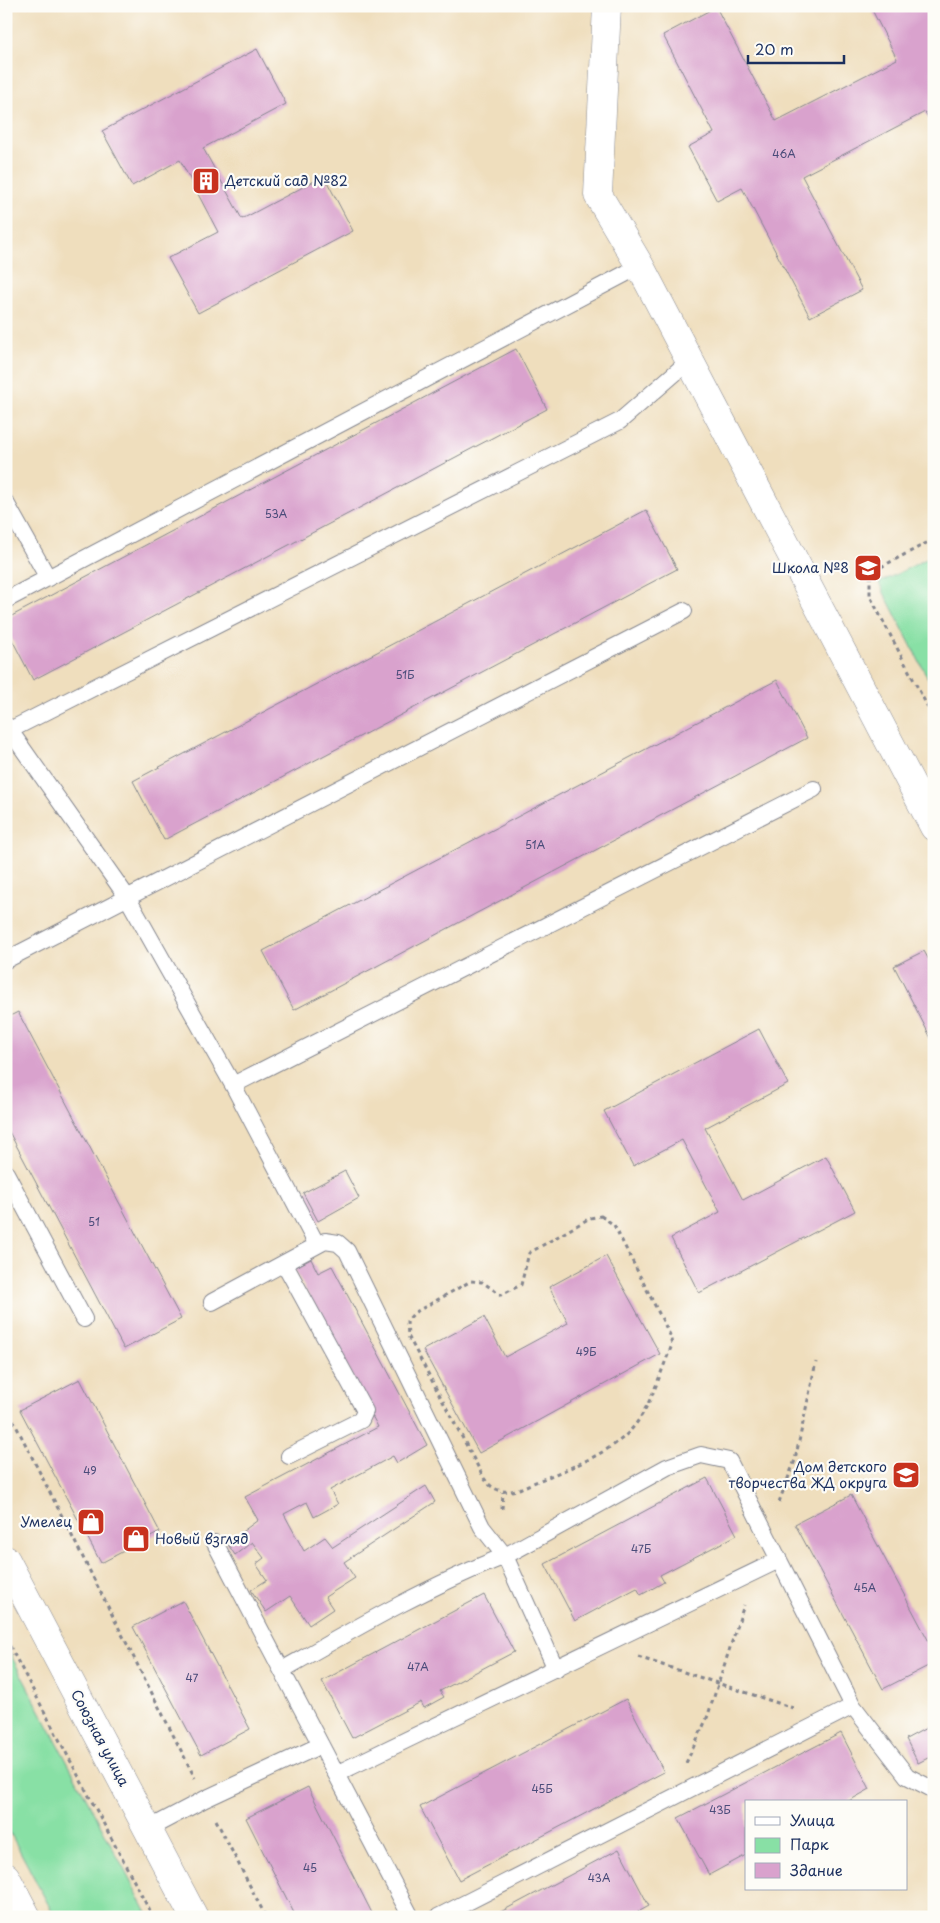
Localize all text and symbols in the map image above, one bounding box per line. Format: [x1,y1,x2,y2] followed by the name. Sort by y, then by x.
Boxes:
[748,32,844,64] scale bar
[755,37,794,60] text: 20 m
[772,145,796,162] house number: 46А
[191,166,221,196] building icon: Детский сад №82
[224,170,348,191] place label: Детский сад №82
[265,505,288,522] house number: 53А
[853,553,883,583] school or university icon: Школа №8
[772,557,849,578] place label: Школа №8
[396,666,414,683] house number: 51Б
[525,836,546,853] house number: 51А
[88,1213,100,1230] house number: 51
[576,1343,596,1360] house number: 49Б
[728,1456,887,1493] place label: Дом детского творчества ЖД округа
[891,1460,921,1490] school or university icon: Дом детского творчества ЖД округа
[83,1462,97,1479] house number: 49
[76,1507,106,1537] shop icon: Умелец
[20,1511,72,1532] place label: Умелец
[121,1524,151,1554] shop icon: Новый взгляд
[155,1528,249,1549] place label: Новый взгляд
[631,1540,651,1557] house number: 47Б
[854,1579,877,1596] house number: 45А
[407,1658,429,1675] house number: 47А
[186,1669,199,1686] house number: 47
[66,1686,135,1790] street label: Союзная улица
[531,1780,553,1797] house number: 45Б
[745,1800,908,1890] legend
[709,1801,731,1818] house number: 43Б
[790,1808,835,1831] text: Улица
[790,1832,829,1855] text: Парк
[790,1858,843,1881] text: Здание
[303,1859,317,1876] house number: 45
[588,1869,611,1886] house number: 43А

